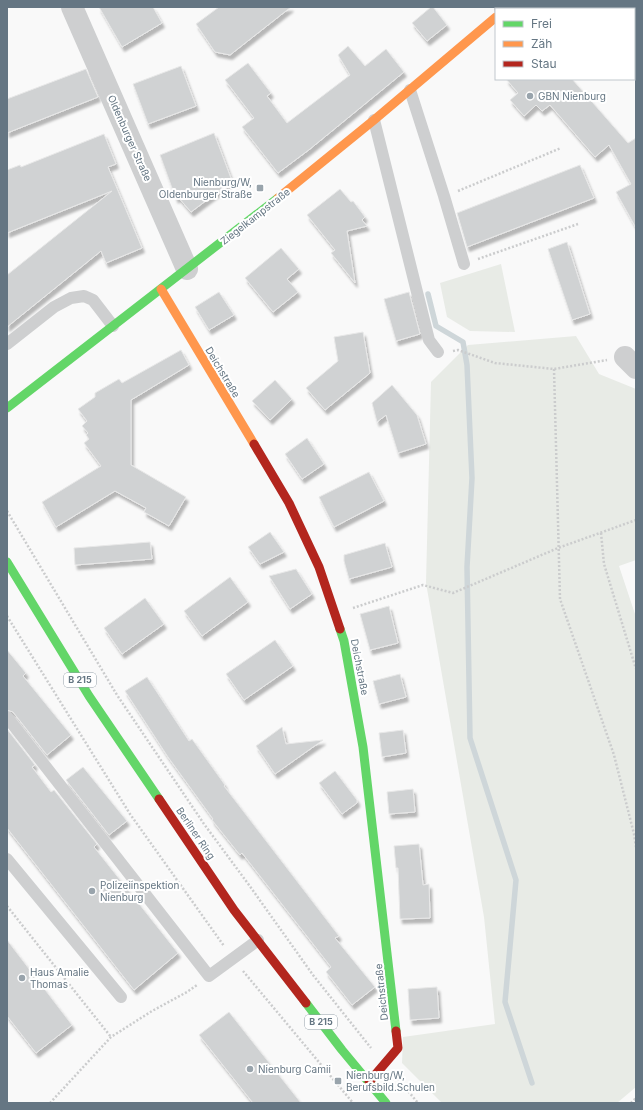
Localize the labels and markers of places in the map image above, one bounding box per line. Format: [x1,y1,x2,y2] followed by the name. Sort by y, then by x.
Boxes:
[538,90,606,102] place label: GBN Nienburg
[525,91,535,101] marker: GBN Nienburg
[159,176,252,200] place label: Nienburg/W, Oldenburger Straße
[255,183,265,193] marker: Nienburg/W, Oldenburger Straße
[100,879,180,903] place label: Polizeiinspektion Nienburg
[87,886,97,896] marker: Polizeiinspektion Nienburg
[30,966,89,990] place label: Haus Amalie Thomas
[17,973,27,983] marker: Haus Amalie Thomas
[258,1063,331,1075] place label: Nienburg Camii
[245,1064,255,1074] marker: Nienburg Camii
[346,1069,435,1093] place label: Nienburg/W, Berufsbild.Schulen
[333,1076,343,1086] marker: Nienburg/W, Berufsbild.Schulen

